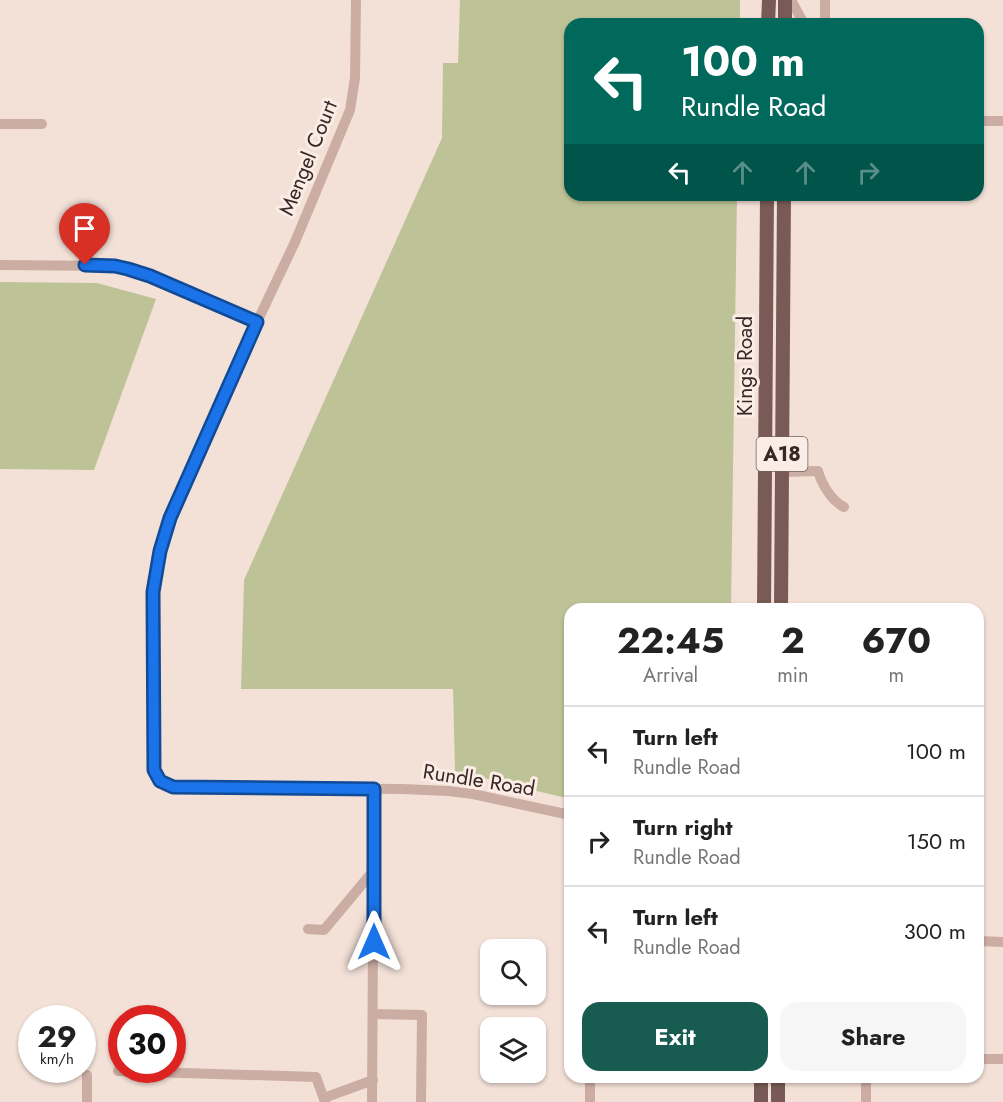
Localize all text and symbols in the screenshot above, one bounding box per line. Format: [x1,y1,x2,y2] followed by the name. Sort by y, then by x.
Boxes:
[681,31,805,92] text: 100 m
[582,42,660,120] icon: left
[681,87,826,126] text: Rundle Road
[271,96,345,220] street label: Mengel Court
[663,156,696,189] icon: left
[726,156,759,189] icon: ahead
[789,156,822,189] icon: ahead
[852,156,885,189] icon: right
[59,203,110,265] pin
[68,212,101,245] icon: arrive
[730,316,760,416] street label: Kings Road
[756,437,808,471] road number: A18
[617,614,724,666] text: 22:45
[781,614,805,666] text: 2
[861,614,931,666] text: 670
[643,661,698,690] text: Arrival
[777,661,808,690] text: min
[888,661,904,690] text: m
[633,721,718,753] text: Turn left
[582,735,615,768] icon: left
[906,735,966,767] text: 100 m
[633,753,741,782] text: Rundle Road
[421,756,537,804] street label: Rundle Road
[633,811,733,843] text: Turn right
[582,825,615,858] icon: right
[907,825,966,857] text: 150 m
[633,843,741,872] text: Rundle Road
[633,901,718,933] text: Turn left
[342,910,406,974] position arrow
[582,915,615,948] icon: left
[904,915,966,947] text: 300 m
[633,933,741,962] text: Rundle Road
[480,939,546,1083] map controls
[480,939,546,1005] button: search
[582,1002,768,1071] button: Exit
[780,1002,966,1071] button: Share
[108,1005,186,1083] speed limit sign: 30
[37,1015,77,1058] text: 29
[480,1017,546,1083] button: layers
[40,1048,74,1070] text: km/h

